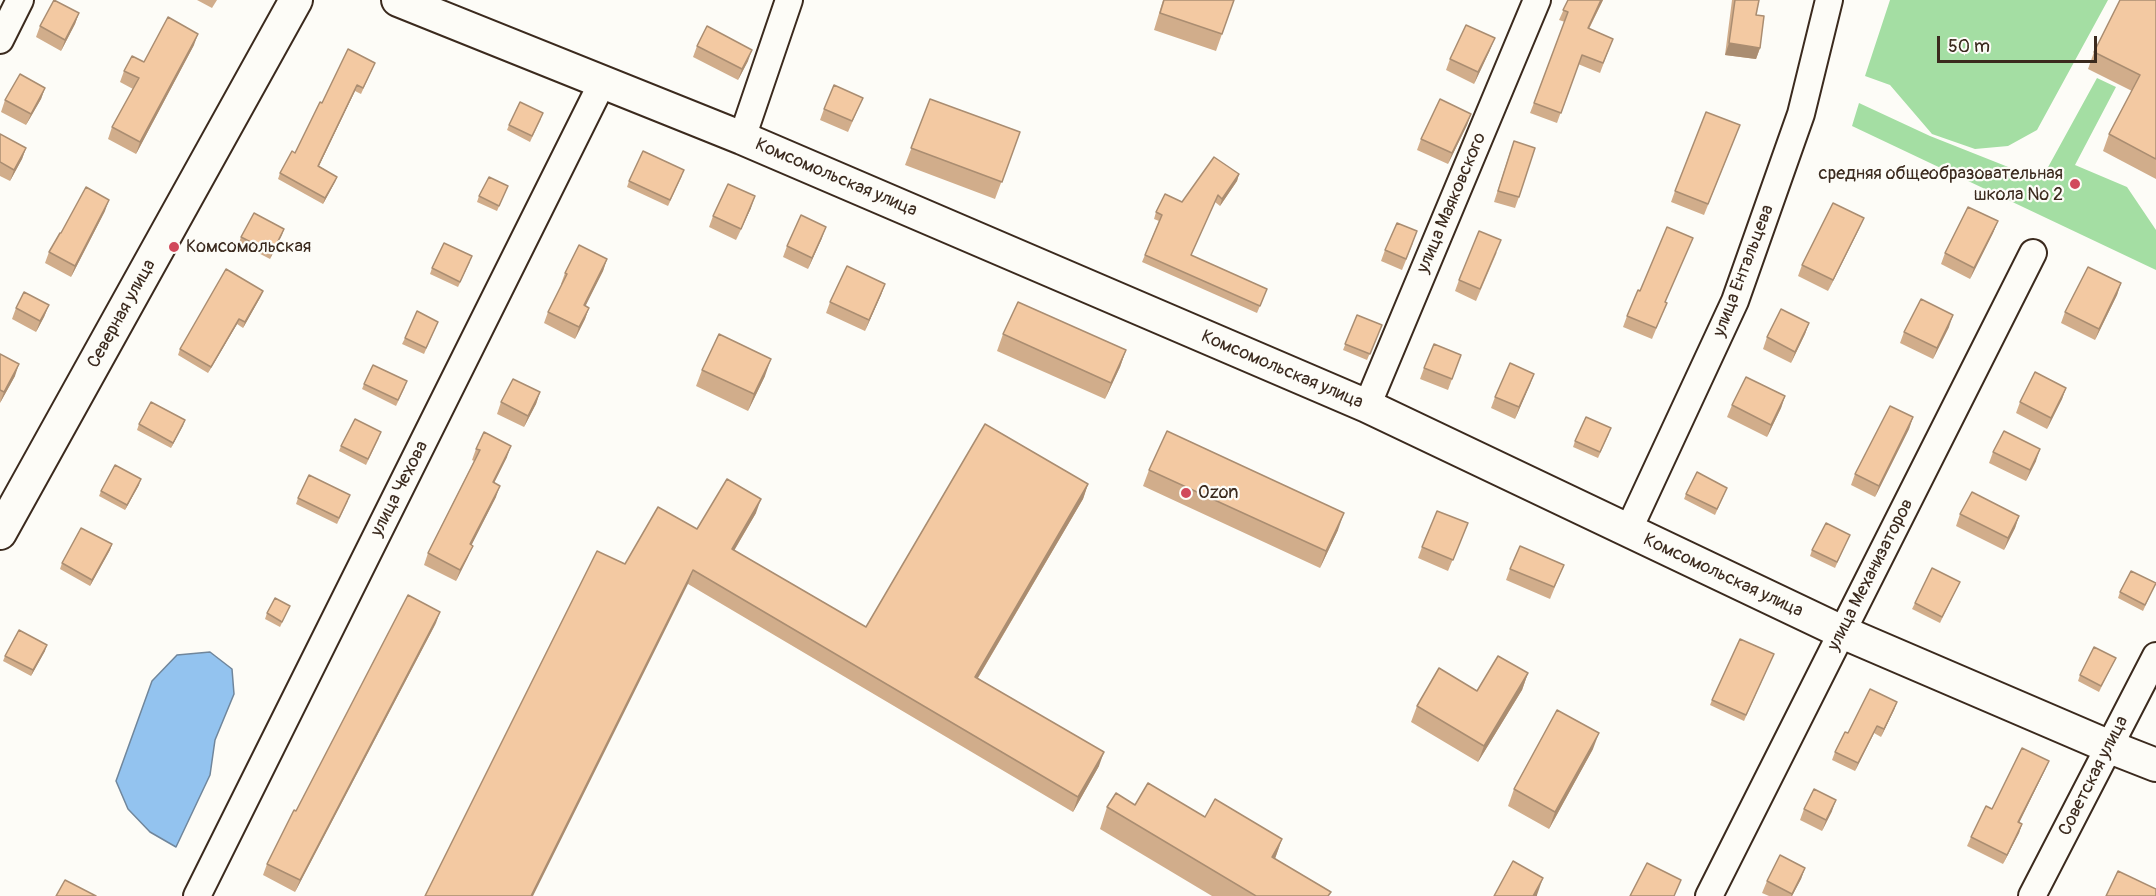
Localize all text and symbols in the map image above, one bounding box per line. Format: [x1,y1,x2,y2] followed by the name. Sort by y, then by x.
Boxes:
[1940,24,2100,62] scale bar
[1948,35,1990,58] text: 50 m
[1413,130,1491,276] street label: улица Маяковского
[752,134,920,222] street label: Комсомольская улица
[1819,163,2063,206] place label: средняя общеобразовательная школа № 2
[2068,177,2082,191] marker: средняя общеобразовательная школа № 2
[1709,202,1779,340] street label: улица Ентальцева
[186,236,311,258] place label: Комсомольская
[167,240,181,254] marker: Комсомольская
[83,256,161,372] street label: Северная улица
[1198,326,1366,414] street label: Комсомольская улица
[367,438,433,540] street label: улица Чехова
[1198,482,1238,504] place label: Ozon
[1179,486,1193,500] marker: Ozon
[1823,495,1919,655] street label: улица Механизаторов
[1640,529,1806,623] street label: Комсомольская улица
[2055,713,2133,839] street label: Советская улица

